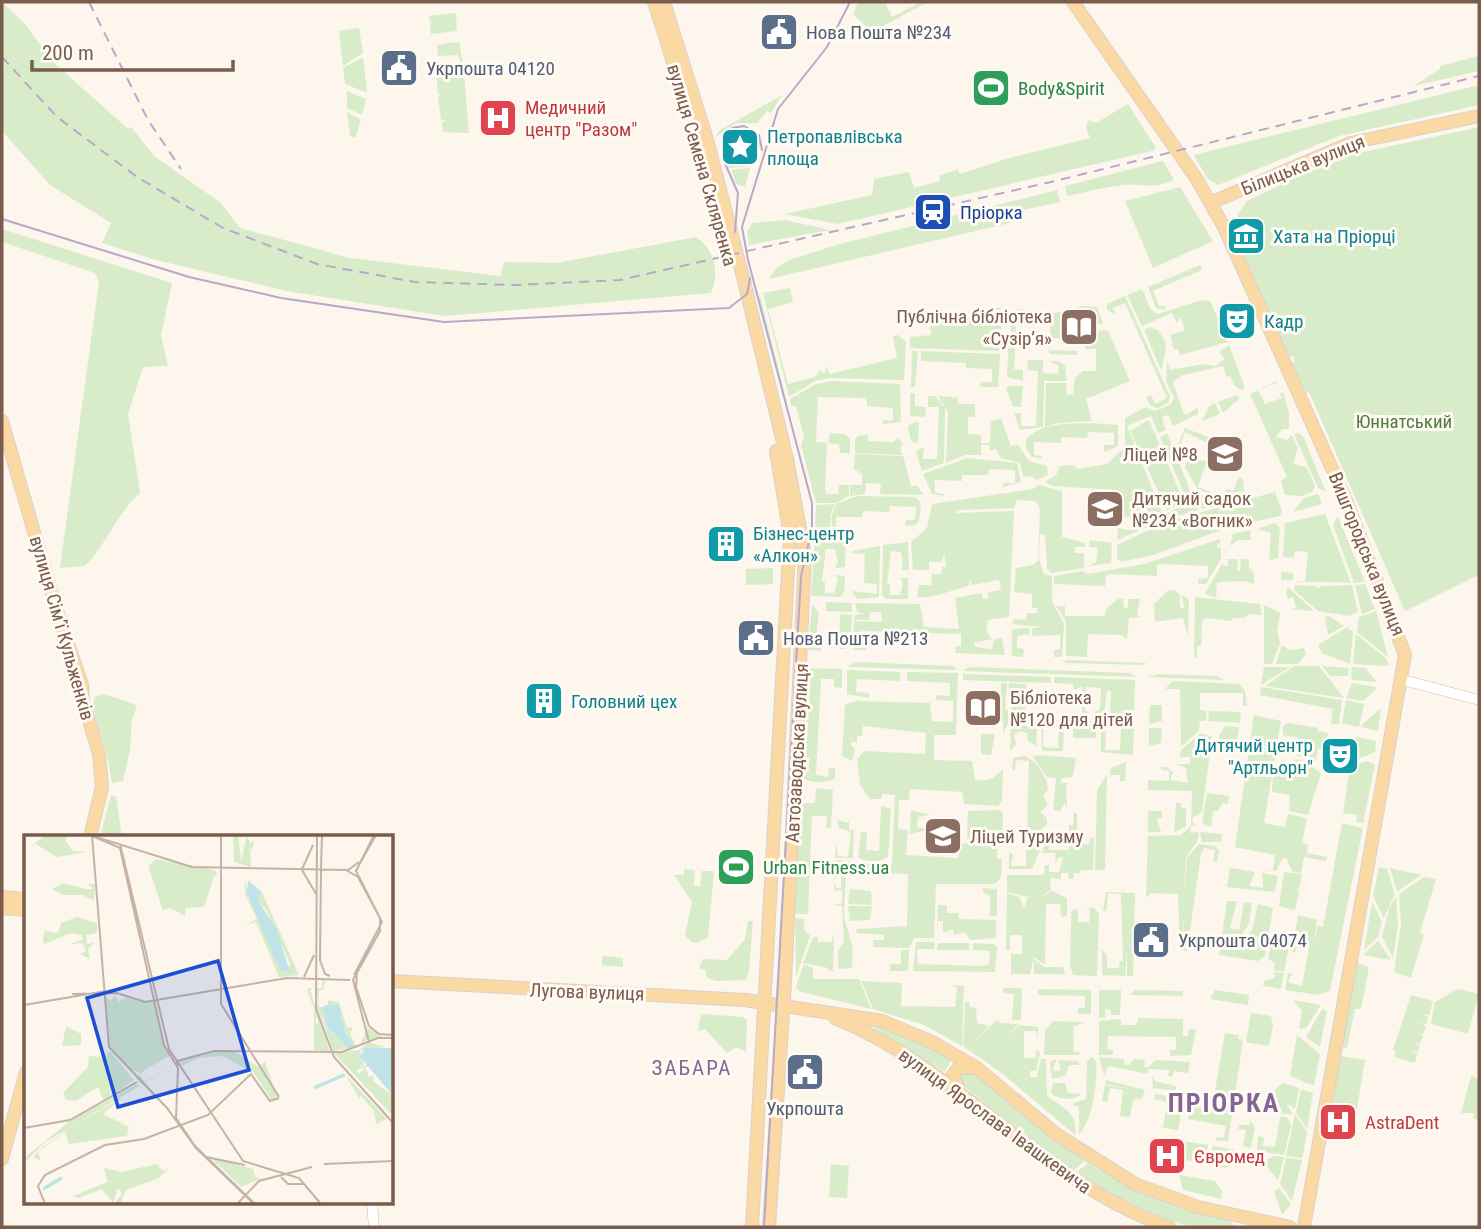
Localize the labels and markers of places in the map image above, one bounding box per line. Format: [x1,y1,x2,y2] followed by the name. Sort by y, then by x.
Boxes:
[758,11,800,53] public building icon: Нова Пошта №234
[806,21,951,44] place label: Нова Пошта №234
[378,47,420,89] public building icon: Укрпошта 04120
[426,57,555,80] place label: Укрпошта 04120
[970,67,1012,109] sports icon: Body&Spirit
[1018,77,1105,100] place label: Body&Spirit
[525,96,637,141] place label: Медичний центр "Разом"
[477,97,519,139] hospital icon: Медичний центр "Разом"
[767,125,903,170] place label: Петропавлівська площа
[719,126,761,168] place icon: Петропавлівська площа
[912,191,954,233] station icon: Пріорка
[960,201,1023,224] place label: Пріорка
[1225,215,1267,257] museum icon: Хата на Пріорці
[1273,225,1396,248] place label: Хата на Пріорці
[1216,300,1258,342] theatre icon: Кадр
[896,305,1052,350] place label: Публічна бібліотека «Сузір’я»
[1058,306,1100,348] library icon: Публічна бібліотека «Сузір’я»
[1264,310,1303,333] place label: Кадр
[1204,433,1246,475] school or university icon: Ліцей №8
[1123,443,1198,466] place label: Ліцей №8
[1132,487,1253,532] place label: Дитячий садок №234 «Вогник»
[1084,488,1126,530] school or university icon: Дитячий садок №234 «Вогник»
[753,522,854,567] place label: Бізнес-центр «Алкон»
[705,523,747,565] building icon: Бізнес-центр «Алкон»
[735,617,777,659] public building icon: Нова Пошта №213
[783,627,928,650] place label: Нова Пошта №213
[523,680,565,722] building icon: Головний цех
[1010,686,1133,731] place label: Бібліотека №120 для дітей
[962,687,1004,729] library icon: Бібліотека №120 для дітей
[571,690,677,713] place label: Головний цех
[1195,734,1313,779] place label: Дитячий центр "Артльорн"
[1319,735,1361,777] theatre icon: Дитячий центр "Артльорн"
[922,815,964,857] school or university icon: Ліцей Туризму
[970,825,1084,848] place label: Ліцей Туризму
[715,846,757,888] sports icon: Urban Fitness.ua
[763,856,889,879] place label: Urban Fitness.ua
[1130,919,1172,961] public building icon: Укрпошта 04074
[1178,929,1307,952] place label: Укрпошта 04074
[784,1051,826,1093] public building icon: Укрпошта
[766,1097,844,1120] place label: Укрпошта
[1317,1101,1359,1143] hospital icon: AstraDent
[1365,1111,1439,1134] place label: AstraDent
[1146,1135,1188,1177] hospital icon: Євромед
[1194,1145,1265,1168] place label: Євромед

